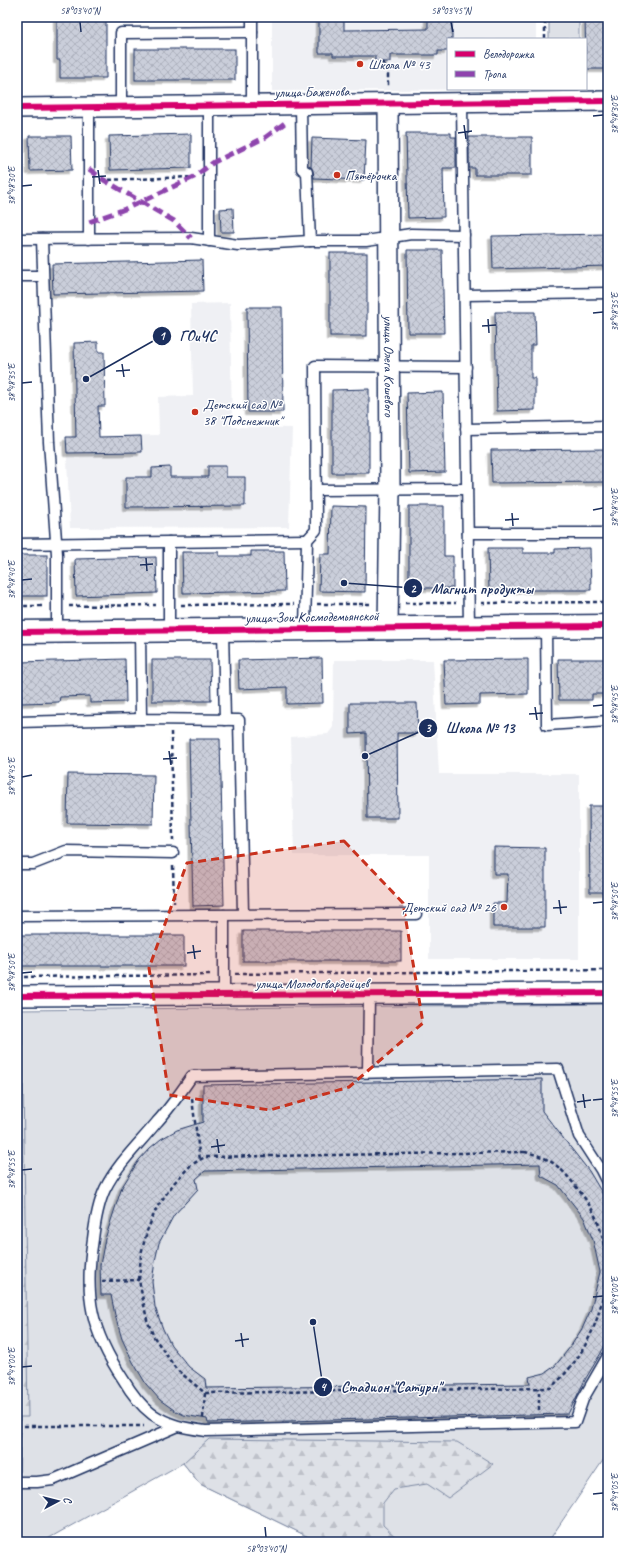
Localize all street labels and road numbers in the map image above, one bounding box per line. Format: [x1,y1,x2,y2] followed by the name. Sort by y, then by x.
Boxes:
[273,83,351,101] street label: улица Баженова
[381,314,398,418] street label: улица Олега Кошевого
[244,607,380,627] street label: улица Зои Космодемьянской
[254,975,372,992] street label: улица Молодогвардейцев

